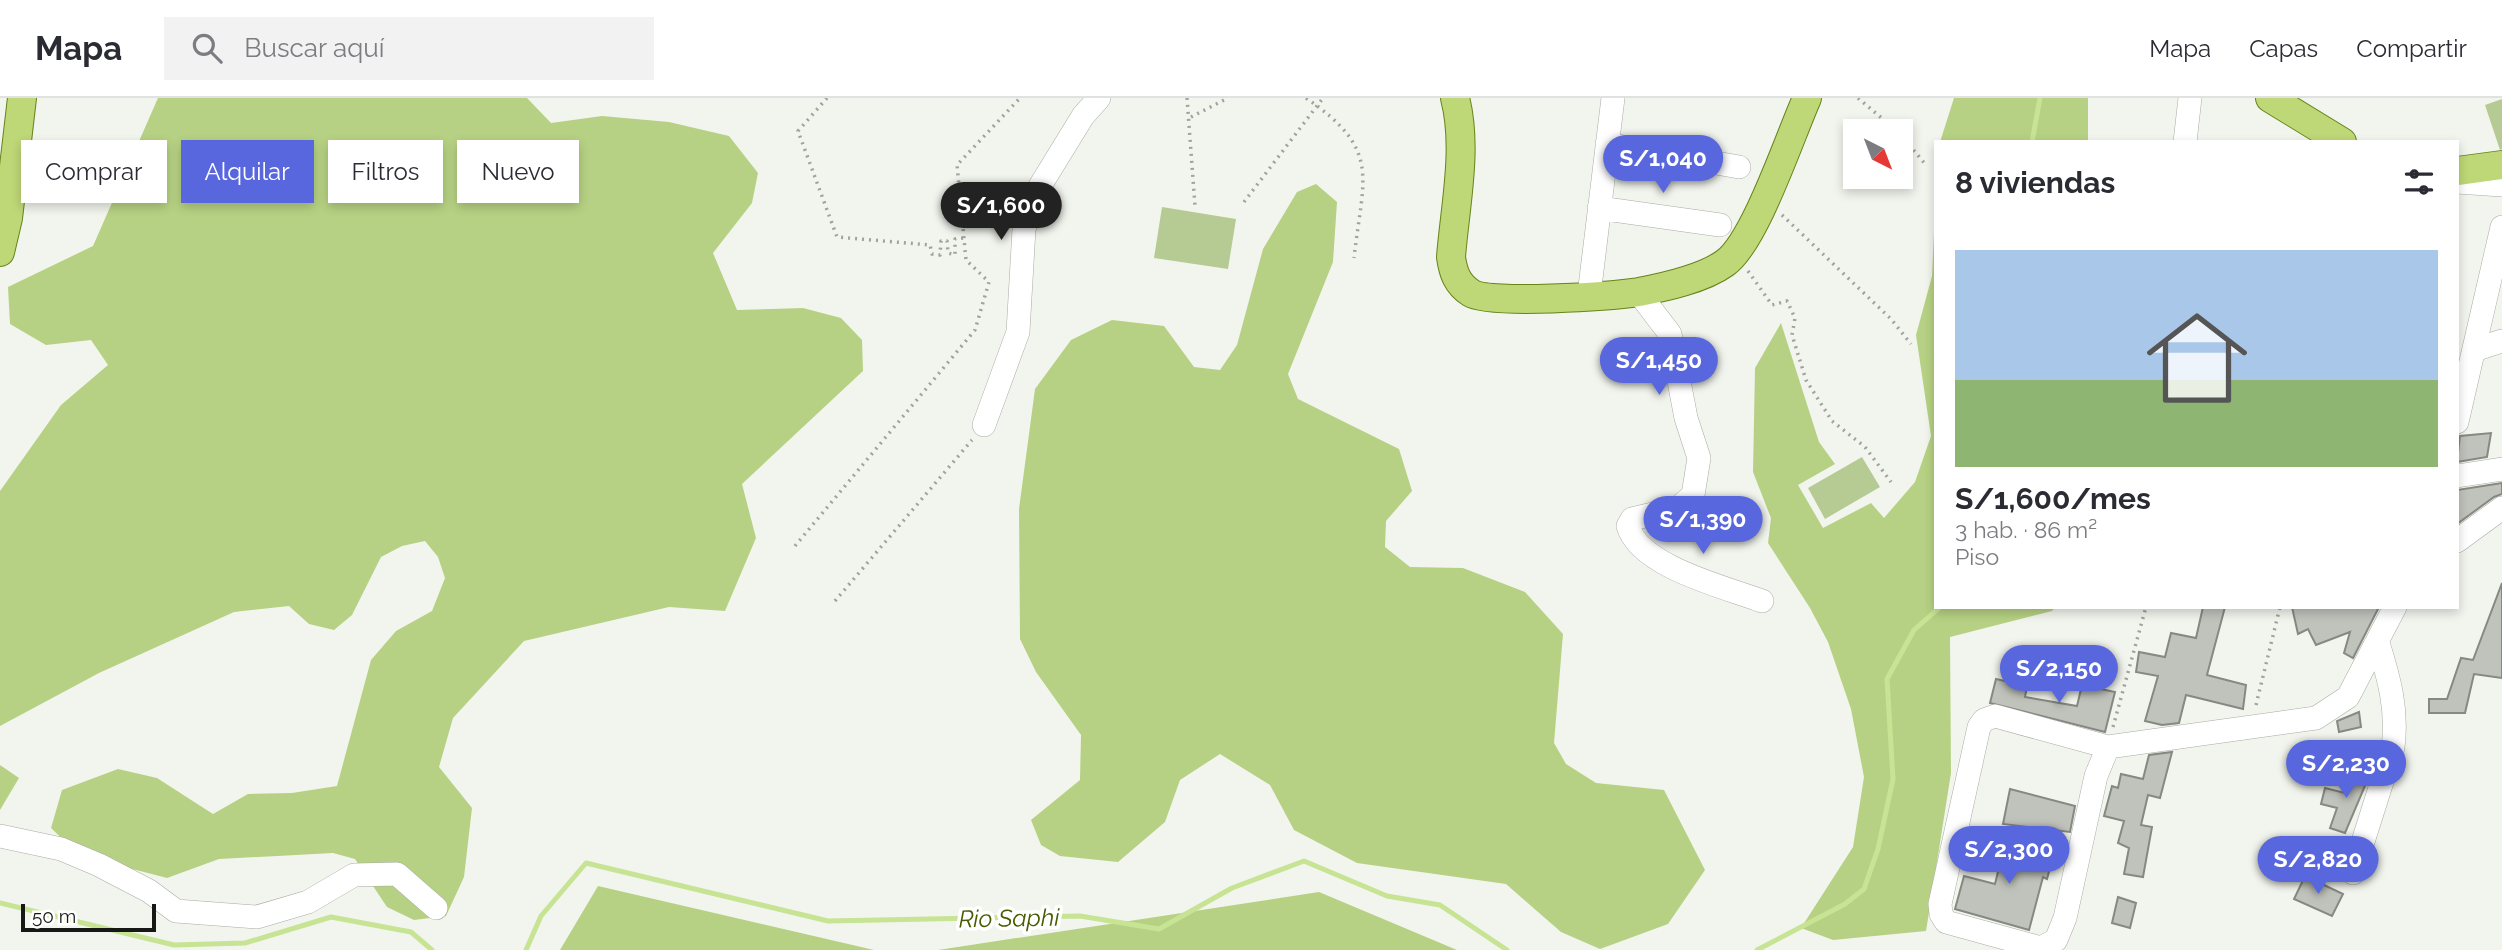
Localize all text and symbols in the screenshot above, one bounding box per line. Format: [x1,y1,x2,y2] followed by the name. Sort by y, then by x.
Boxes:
[164,17,654,80] search box
[35,29,122,68] text: Mapa
[188,29,226,67] icon: search
[244,33,384,63] text: Buscar aquí
[2149,34,2211,63] text: Mapa
[2249,34,2318,63] text: Capas
[2356,34,2467,63] text: Compartir
[1843,119,1913,189] north arrow
[1843,119,1913,189] map controls
[1598,136,1728,195] pin: S/1,040
[21,140,167,203] chip: Comprar
[181,140,314,203] chip: Alquilar
[328,140,443,203] chip: Filtros
[457,140,579,203] chip: Nuevo
[1619,144,1707,171] text: S/1,040
[2400,163,2438,201] icon: filters
[1955,165,2115,200] text: 8 viviendas
[936,183,1066,242] pin: S/1,600
[957,191,1045,218] text: S/1,600
[2134,295,2260,421] icon: home
[1594,338,1724,397] pin: S/1,450
[1616,346,1702,373] text: S/1,450
[1955,481,2151,516] text: S/1,600/mes
[1638,496,1768,556] pin: S/1,390
[1660,505,1746,532] text: S/1,390
[1955,516,2097,543] text: 3 hab. · 86 m²
[1955,543,1999,570] text: Piso
[1994,646,2124,705] pin: S/2,150
[2016,654,2102,681] text: S/2,150
[2281,740,2411,800] pin: S/2,230
[2302,749,2390,776] text: S/2,230
[1944,826,2074,886] pin: S/2,300
[1965,835,2053,862] text: S/2,300
[2253,836,2383,896] pin: S/2,820
[2274,845,2362,872] text: S/2,820
[21,901,156,933] scale bar
[958,903,1061,933] water label: Rio Saphi
[32,905,76,927] text: 50 m

